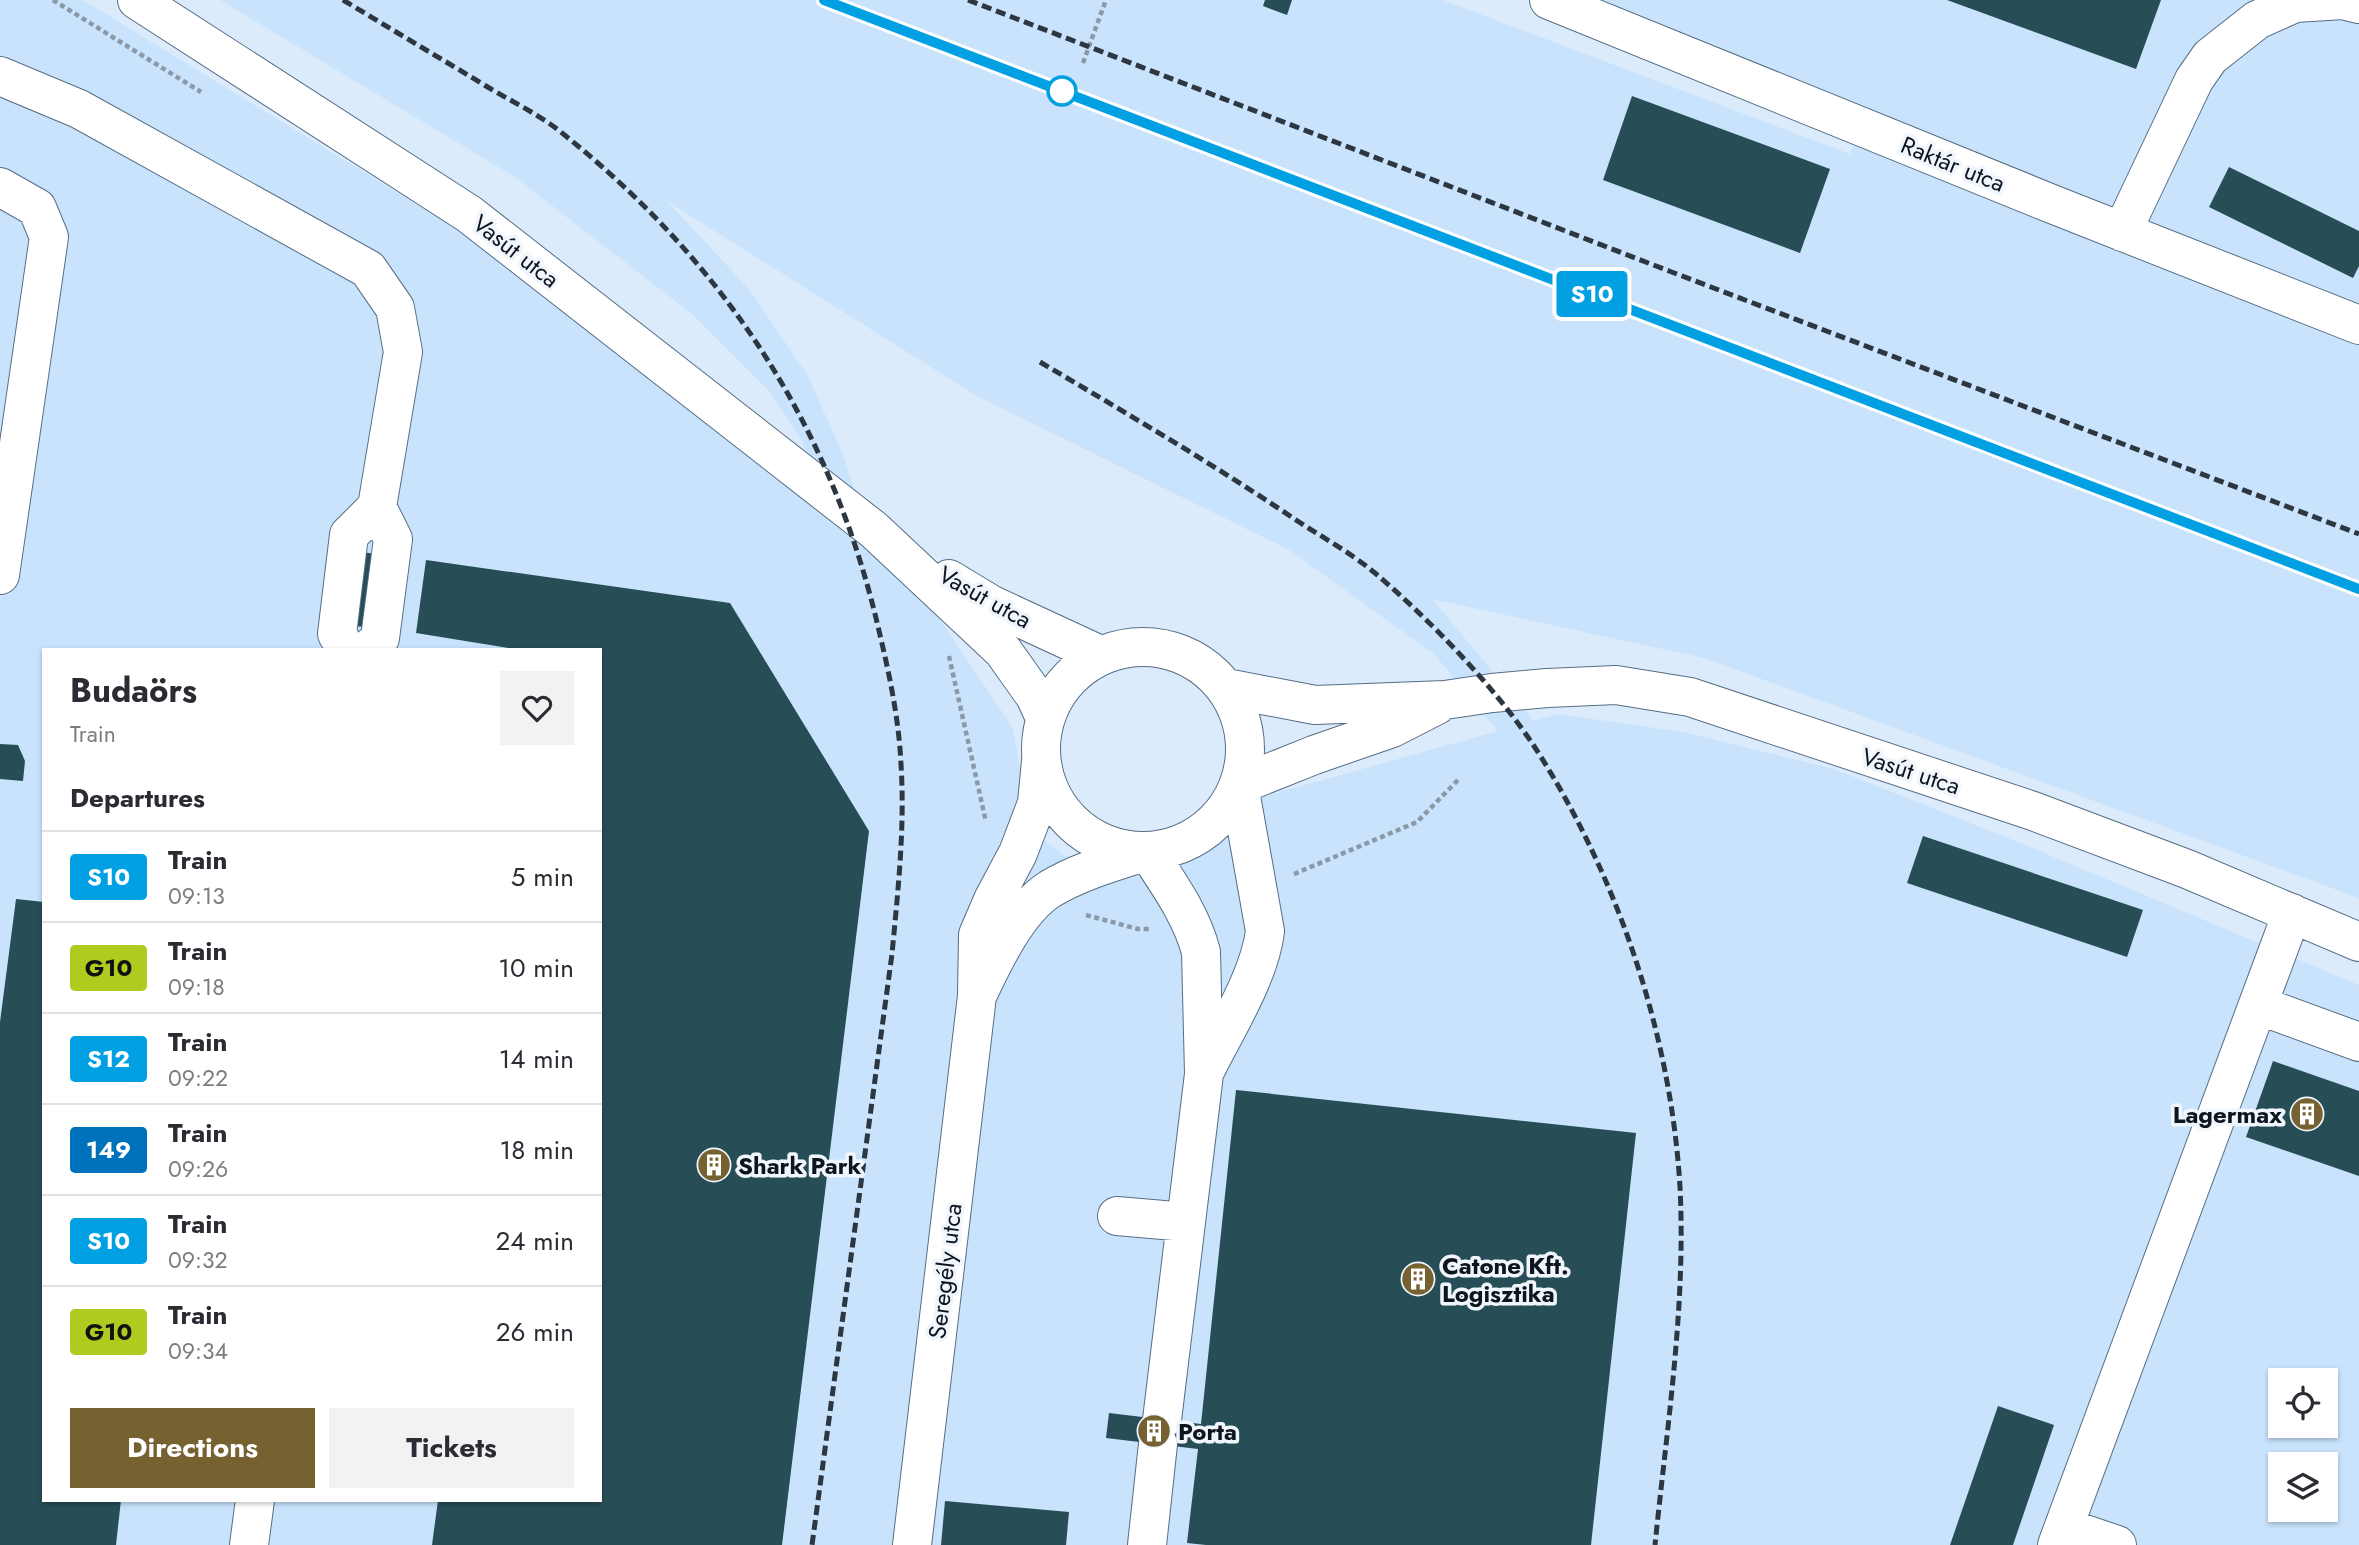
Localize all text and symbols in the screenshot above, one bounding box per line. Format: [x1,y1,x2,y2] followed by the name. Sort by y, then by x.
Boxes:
[1047,76,1077,106] unlabelled marker
[1896,127,2010,201] street label: Raktár utca
[465,206,567,296] street label: Vasút utca
[1552,271,1632,317] line badge: S10
[1570,276,1614,311] text: S10
[932,557,1038,637] street label: Vasút utca
[70,667,197,714] text: Budaörs
[500,671,574,745] button: heart
[70,717,116,751] text: Train
[1857,739,1965,803] street label: Vasút utca
[70,779,205,817] text: Departures
[168,841,227,879] text: Train
[511,858,574,896] text: 5 min
[87,859,130,894] text: S10
[168,879,225,913] text: 09:13
[168,932,227,970] text: Train
[498,949,574,987] text: 10 min
[85,950,132,985] text: G10
[168,970,225,1004] text: 09:18
[168,1023,227,1061] text: Train
[499,1040,574,1078] text: 14 min
[87,1041,130,1076] text: S12
[168,1061,228,1095] text: 09:22
[2288,1095,2326,1133] building icon: Lagermax
[2173,1097,2282,1132] place label: Lagermax
[168,1114,227,1152] text: Train
[500,1131,574,1169] text: 18 min
[86,1132,131,1167] text: 149
[695,1146,733,1184] building icon: Shark Park
[738,1148,862,1183] place label: Shark Park
[168,1152,228,1186] text: 09:26
[919,1201,971,1341] street label: Seregély utca
[168,1205,227,1243] text: Train
[496,1222,574,1260] text: 24 min
[87,1223,130,1258] text: S10
[168,1243,228,1277] text: 09:32
[1442,1248,1569,1311] place label: Catone Kft. Logisztika
[1399,1260,1437,1298] building icon: Catone Kft. Logisztika
[168,1296,227,1334] text: Train
[496,1313,574,1351] text: 26 min
[85,1314,132,1349] text: G10
[168,1334,228,1368] text: 09:34
[2268,1368,2338,1522] map controls
[2268,1368,2338,1438] button: locate
[70,1408,315,1488] button: Directions
[329,1408,574,1488] button: Tickets
[1135,1412,1173,1450] building icon: Porta
[1178,1414,1237,1449] place label: Porta
[2268,1452,2338,1522] button: layers

